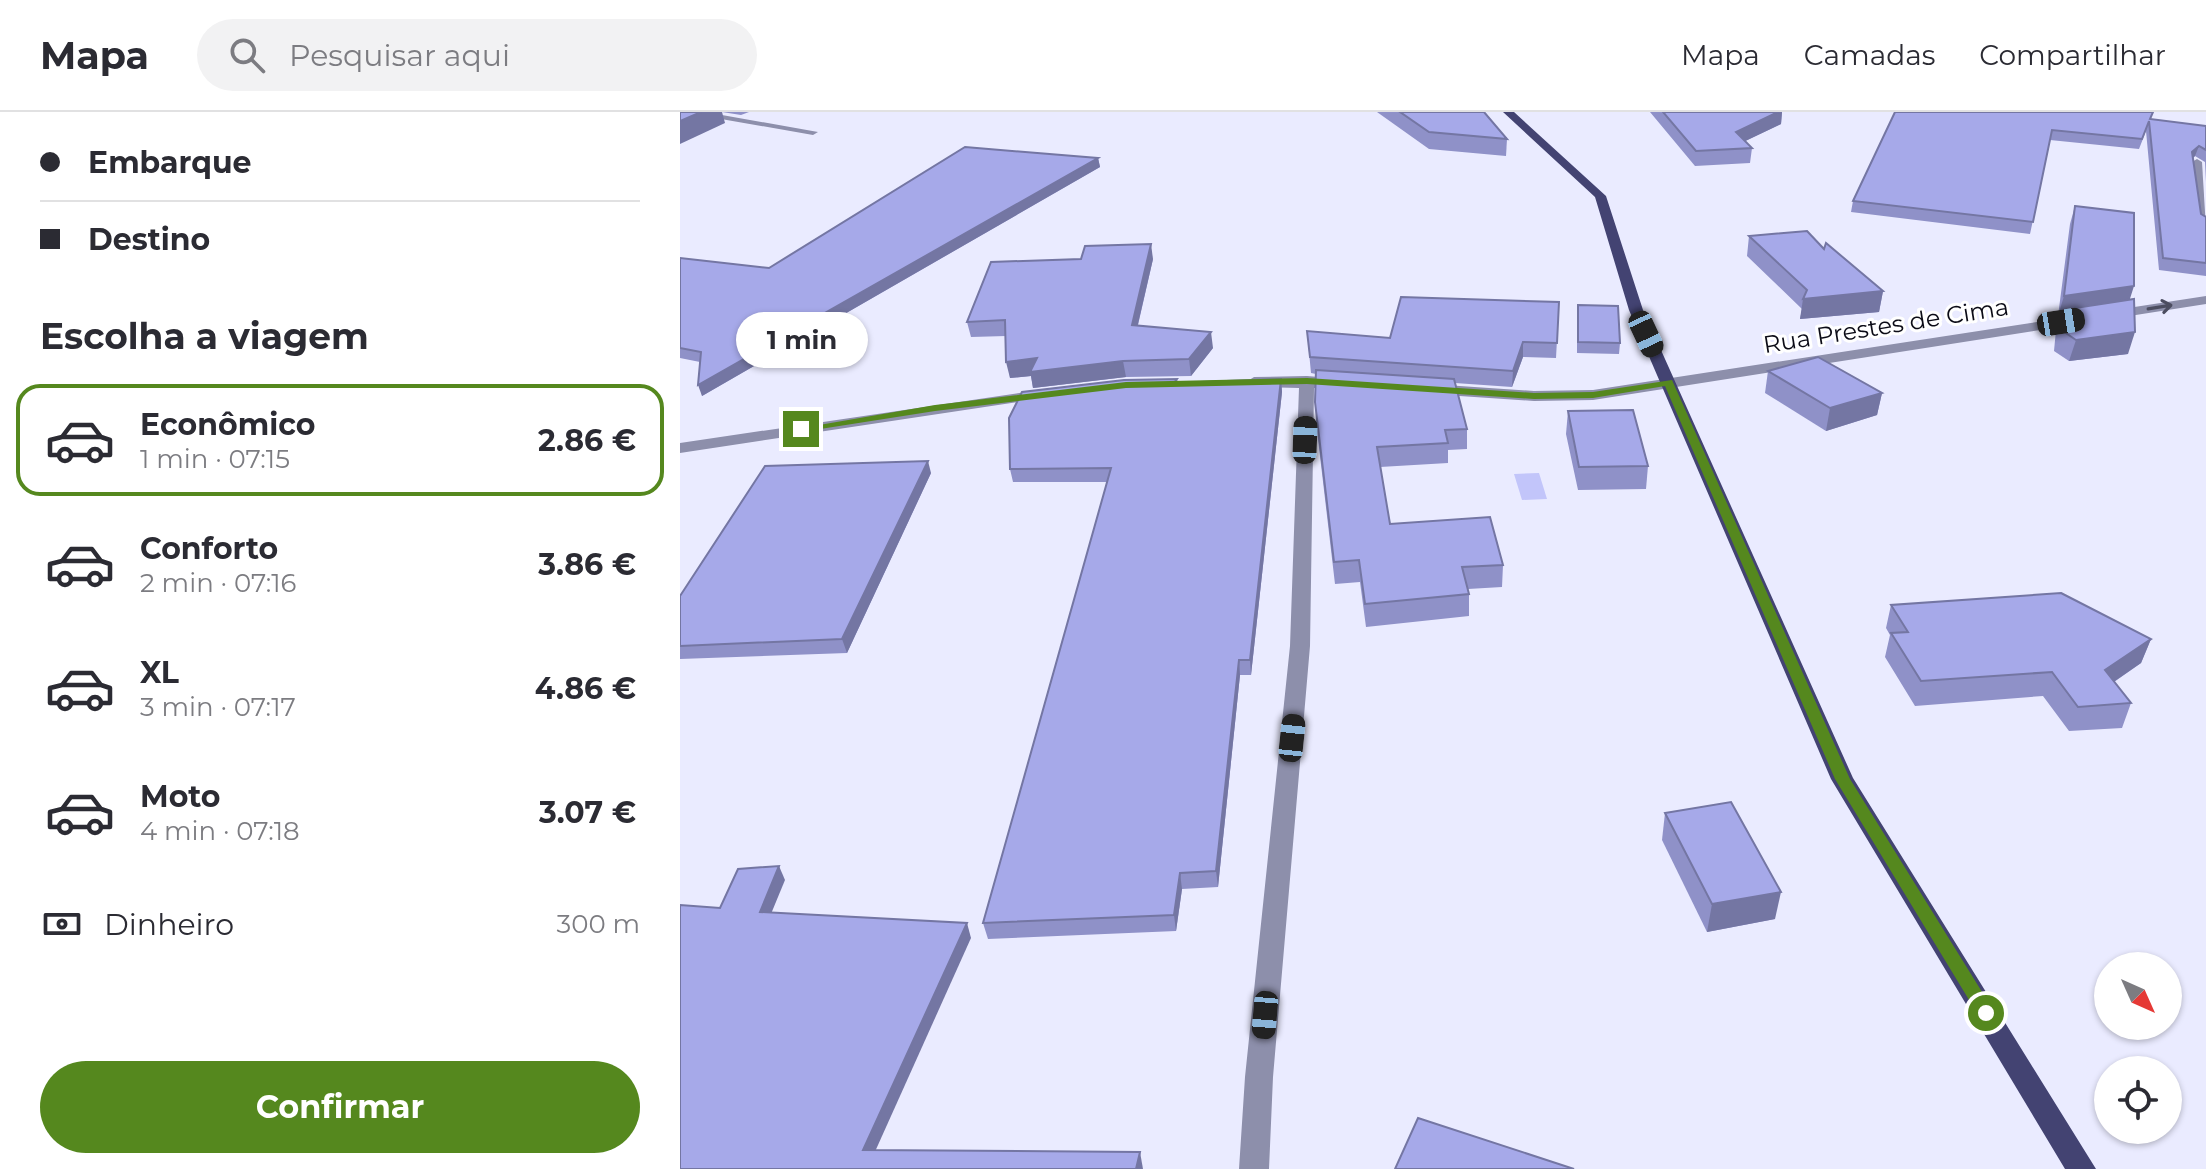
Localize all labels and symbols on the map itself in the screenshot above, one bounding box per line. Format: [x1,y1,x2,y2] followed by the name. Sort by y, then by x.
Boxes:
[1761,292,2011,359] street label: Rua Prestes de Cima
[2147,299,2173,314] one-way arrow
[2035,306,2087,338] car
[1625,307,1667,361] car
[735,313,867,369] callout: 1 min
[783,411,819,447] route end
[1292,416,1318,464] car
[1278,713,1306,763] car
[2094,952,2182,1040] north arrow
[1251,990,1279,1040] car
[1968,995,2004,1031] route start

